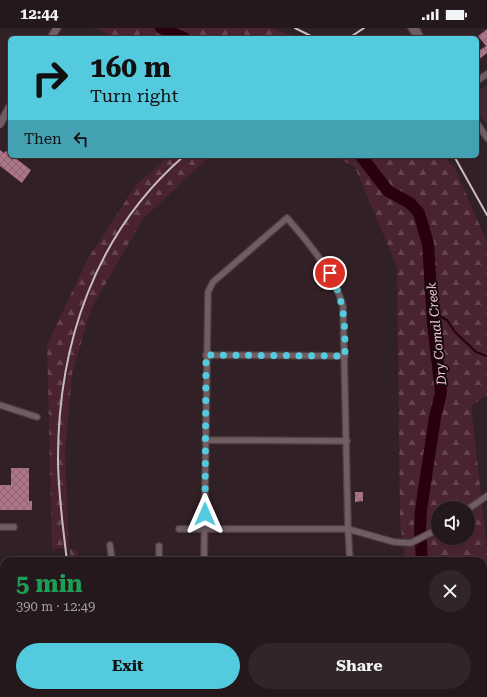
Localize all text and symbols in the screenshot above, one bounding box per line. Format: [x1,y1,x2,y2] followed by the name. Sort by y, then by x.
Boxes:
[20,5,58,23] text: 12:44
[90,51,171,84] text: 160 m
[24,52,76,104] icon: right
[90,85,178,106] text: Turn right
[70,128,92,150] icon: left
[24,130,62,148] text: Then
[313,256,347,290] pin
[319,262,341,284] icon: arrive
[424,281,449,387] water label: Dry Comal Creek
[184,493,226,535] position arrow
[431,501,475,545] map controls
[431,501,475,545] button: sound
[16,570,83,598] text: 5 min
[429,570,471,612] button: close
[16,599,95,614] text: 390 m · 12:49
[16,643,240,689] button: Exit
[248,643,471,689] button: Share

